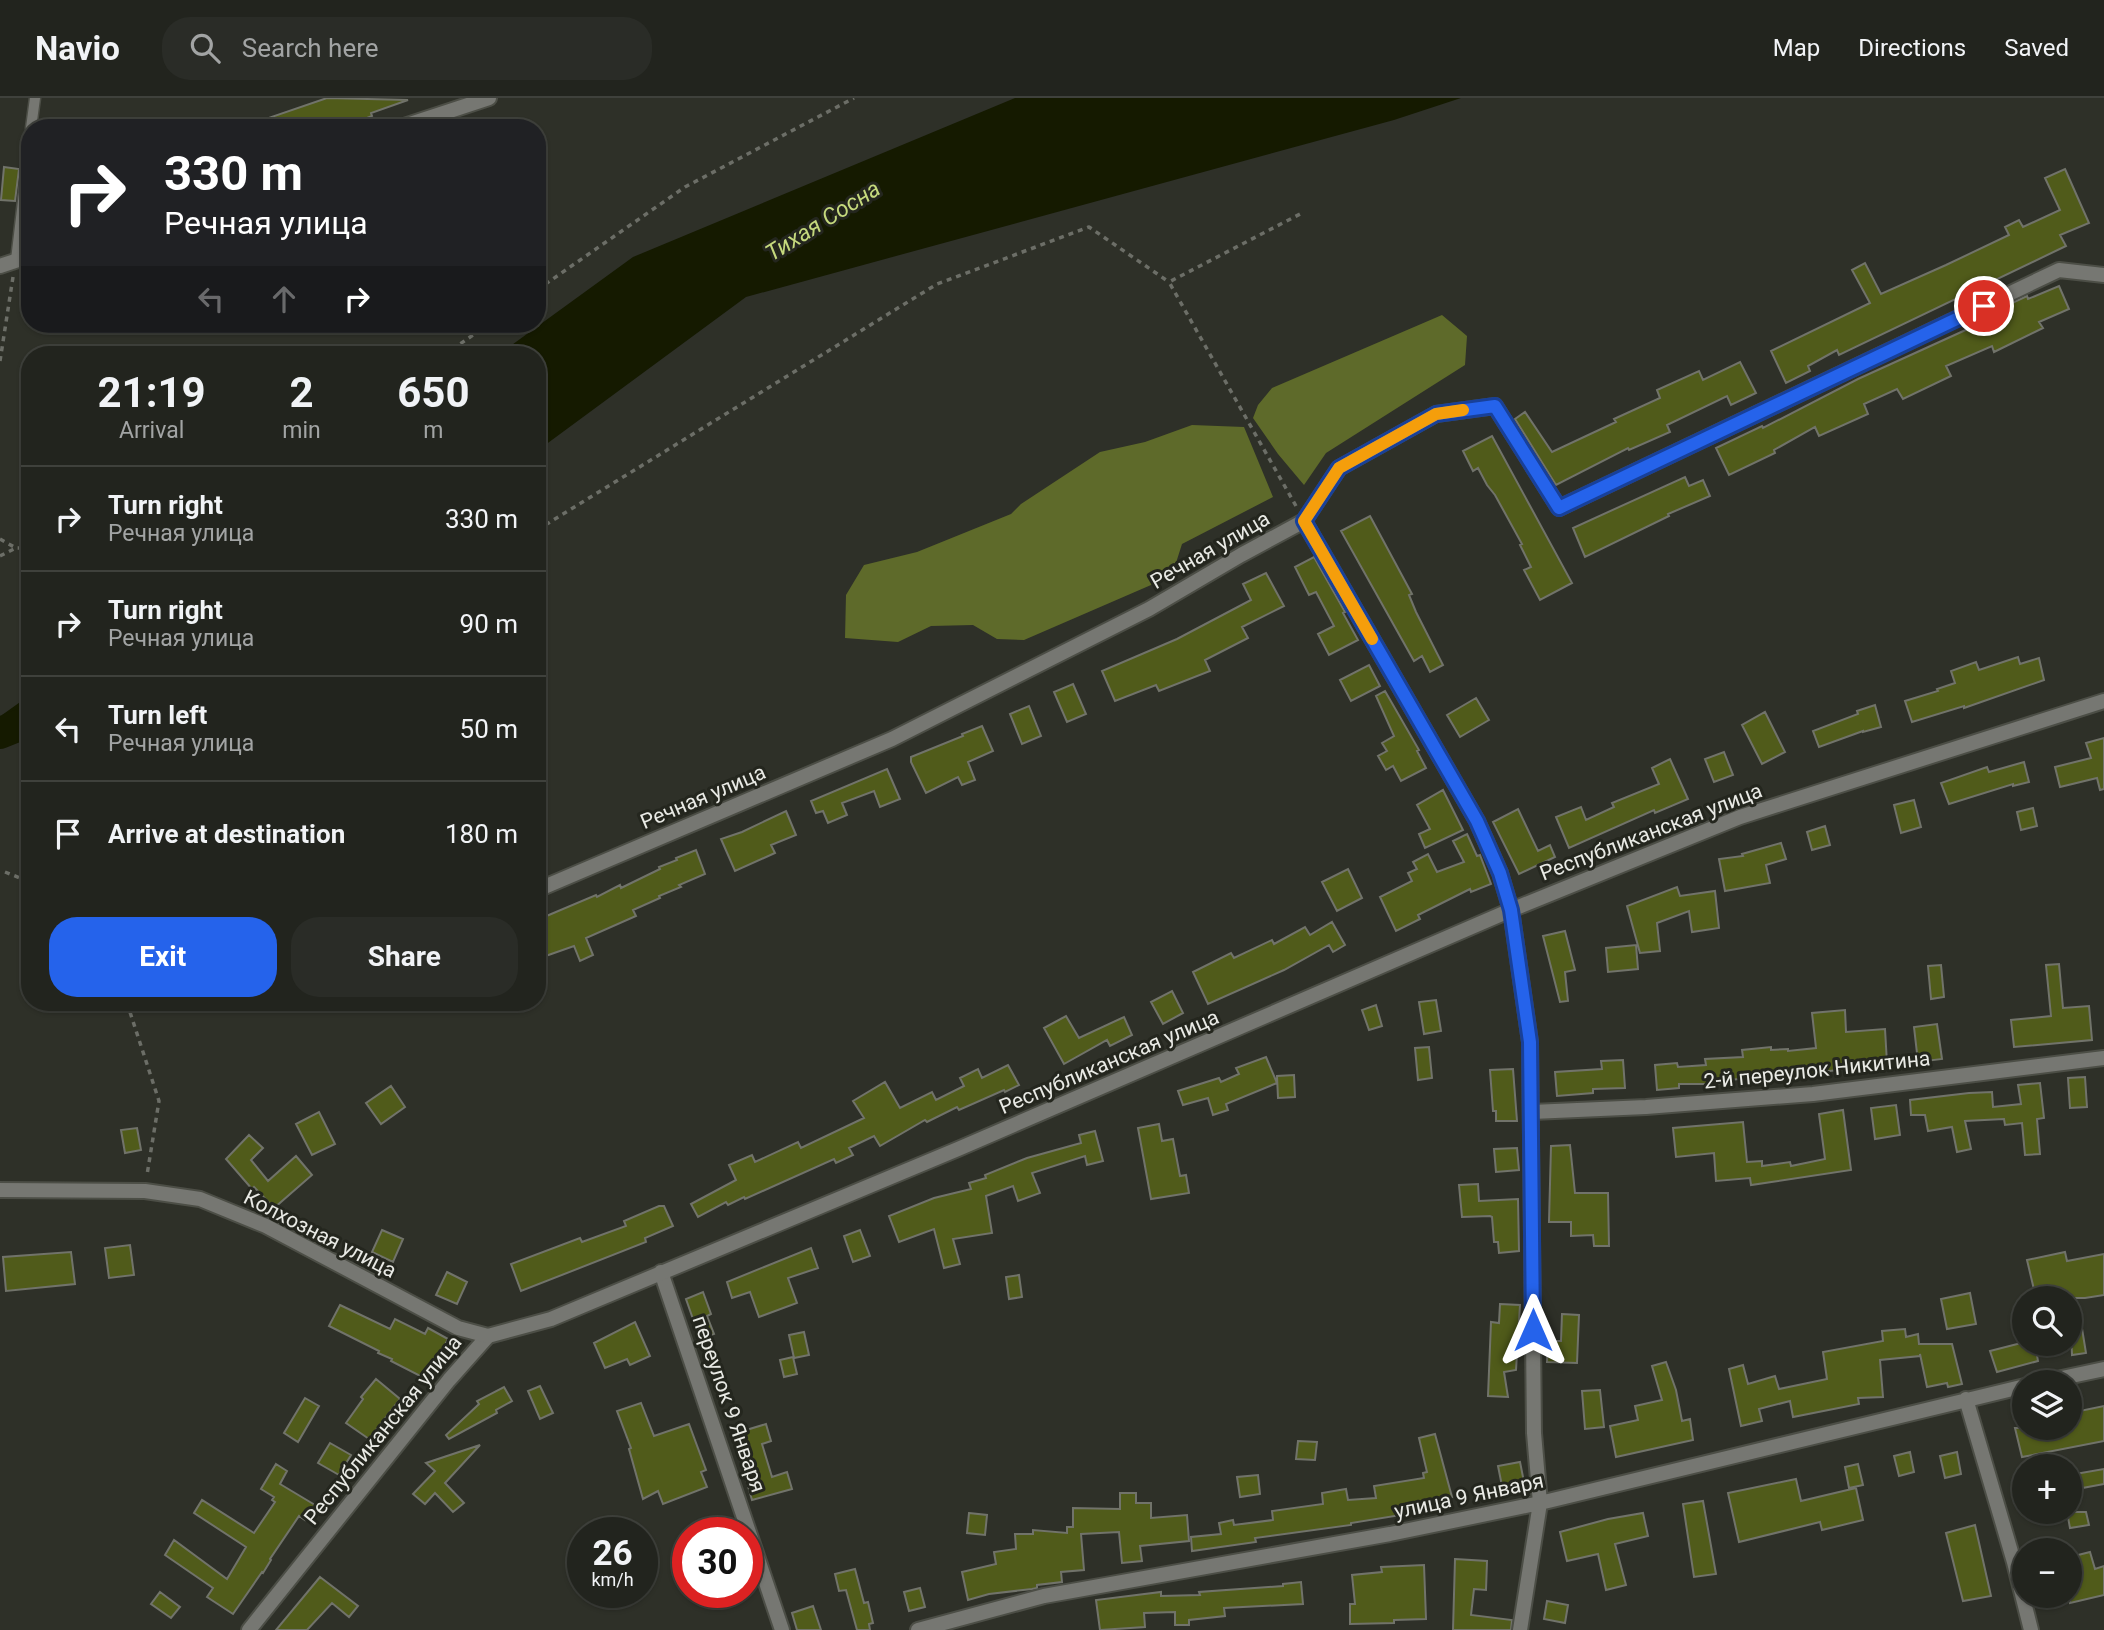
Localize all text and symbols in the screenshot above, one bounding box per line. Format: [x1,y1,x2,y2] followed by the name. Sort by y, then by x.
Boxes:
[162,17,652,80] search box
[35,29,120,68] text: Navio
[186,29,224,67] icon: search
[242,33,379,63] text: Search here
[1773,34,1820,62] text: Map
[1858,34,1966,62] text: Directions
[2004,34,2069,62] text: Saved
[164,145,303,202] text: 330 m
[49,147,140,238] icon: right
[761,175,885,267] water label: Тихая Сосна
[164,204,368,242] text: Речная улица
[1954,276,2014,336] pin
[192,280,230,318] icon: left
[265,280,303,318] icon: ahead
[338,280,376,318] icon: right
[1965,287,2003,325] icon: arrive
[98,368,206,417] text: 21:19
[289,368,314,417] text: 2
[397,368,470,417] text: 650
[119,417,184,444] text: Arrival
[282,417,321,444] text: min
[423,417,443,444] text: m
[108,490,223,520] text: Turn right
[49,500,87,538] icon: right
[445,504,518,534] text: 330 m
[1146,506,1274,594] street label: Речная улица
[108,520,254,547] text: Речная улица
[108,595,223,625] text: Turn right
[49,605,87,643] icon: right
[460,609,518,639] text: 90 m
[108,625,254,652] text: Речная улица
[108,700,207,730] text: Turn left
[49,710,87,748] icon: left
[460,714,518,744] text: 50 m
[108,730,254,757] text: Речная улица
[637,760,769,834] street label: Речная улица
[1536,778,1766,886] street label: Республиканская улица
[49,815,87,853] icon: arrive
[108,819,345,849] text: Arrive at destination
[445,819,518,849] text: 180 m
[49,917,277,997] button: Exit
[291,917,518,997] button: Share
[996,1005,1222,1119] street label: Республиканская улица
[1703,1046,1931,1094] street label: 2-й переулок Никитина
[240,1185,400,1283] street label: Колхозная улица
[2012,1286,2082,1608] map controls
[2012,1286,2082,1356] button: search
[1496,1293,1570,1367] position arrow
[687,1312,771,1496] street label: переулок 9 Января
[299,1331,467,1529] street label: Республиканская улица
[2012,1370,2082,1440] button: layers
[2012,1454,2082,1524] button: +
[1392,1468,1546,1524] street label: улица 9 Января
[672,1517,763,1608] speed limit sign: 30
[592,1533,633,1574] text: 26
[2012,1538,2082,1608] button: −
[591,1569,634,1590] text: km/h

